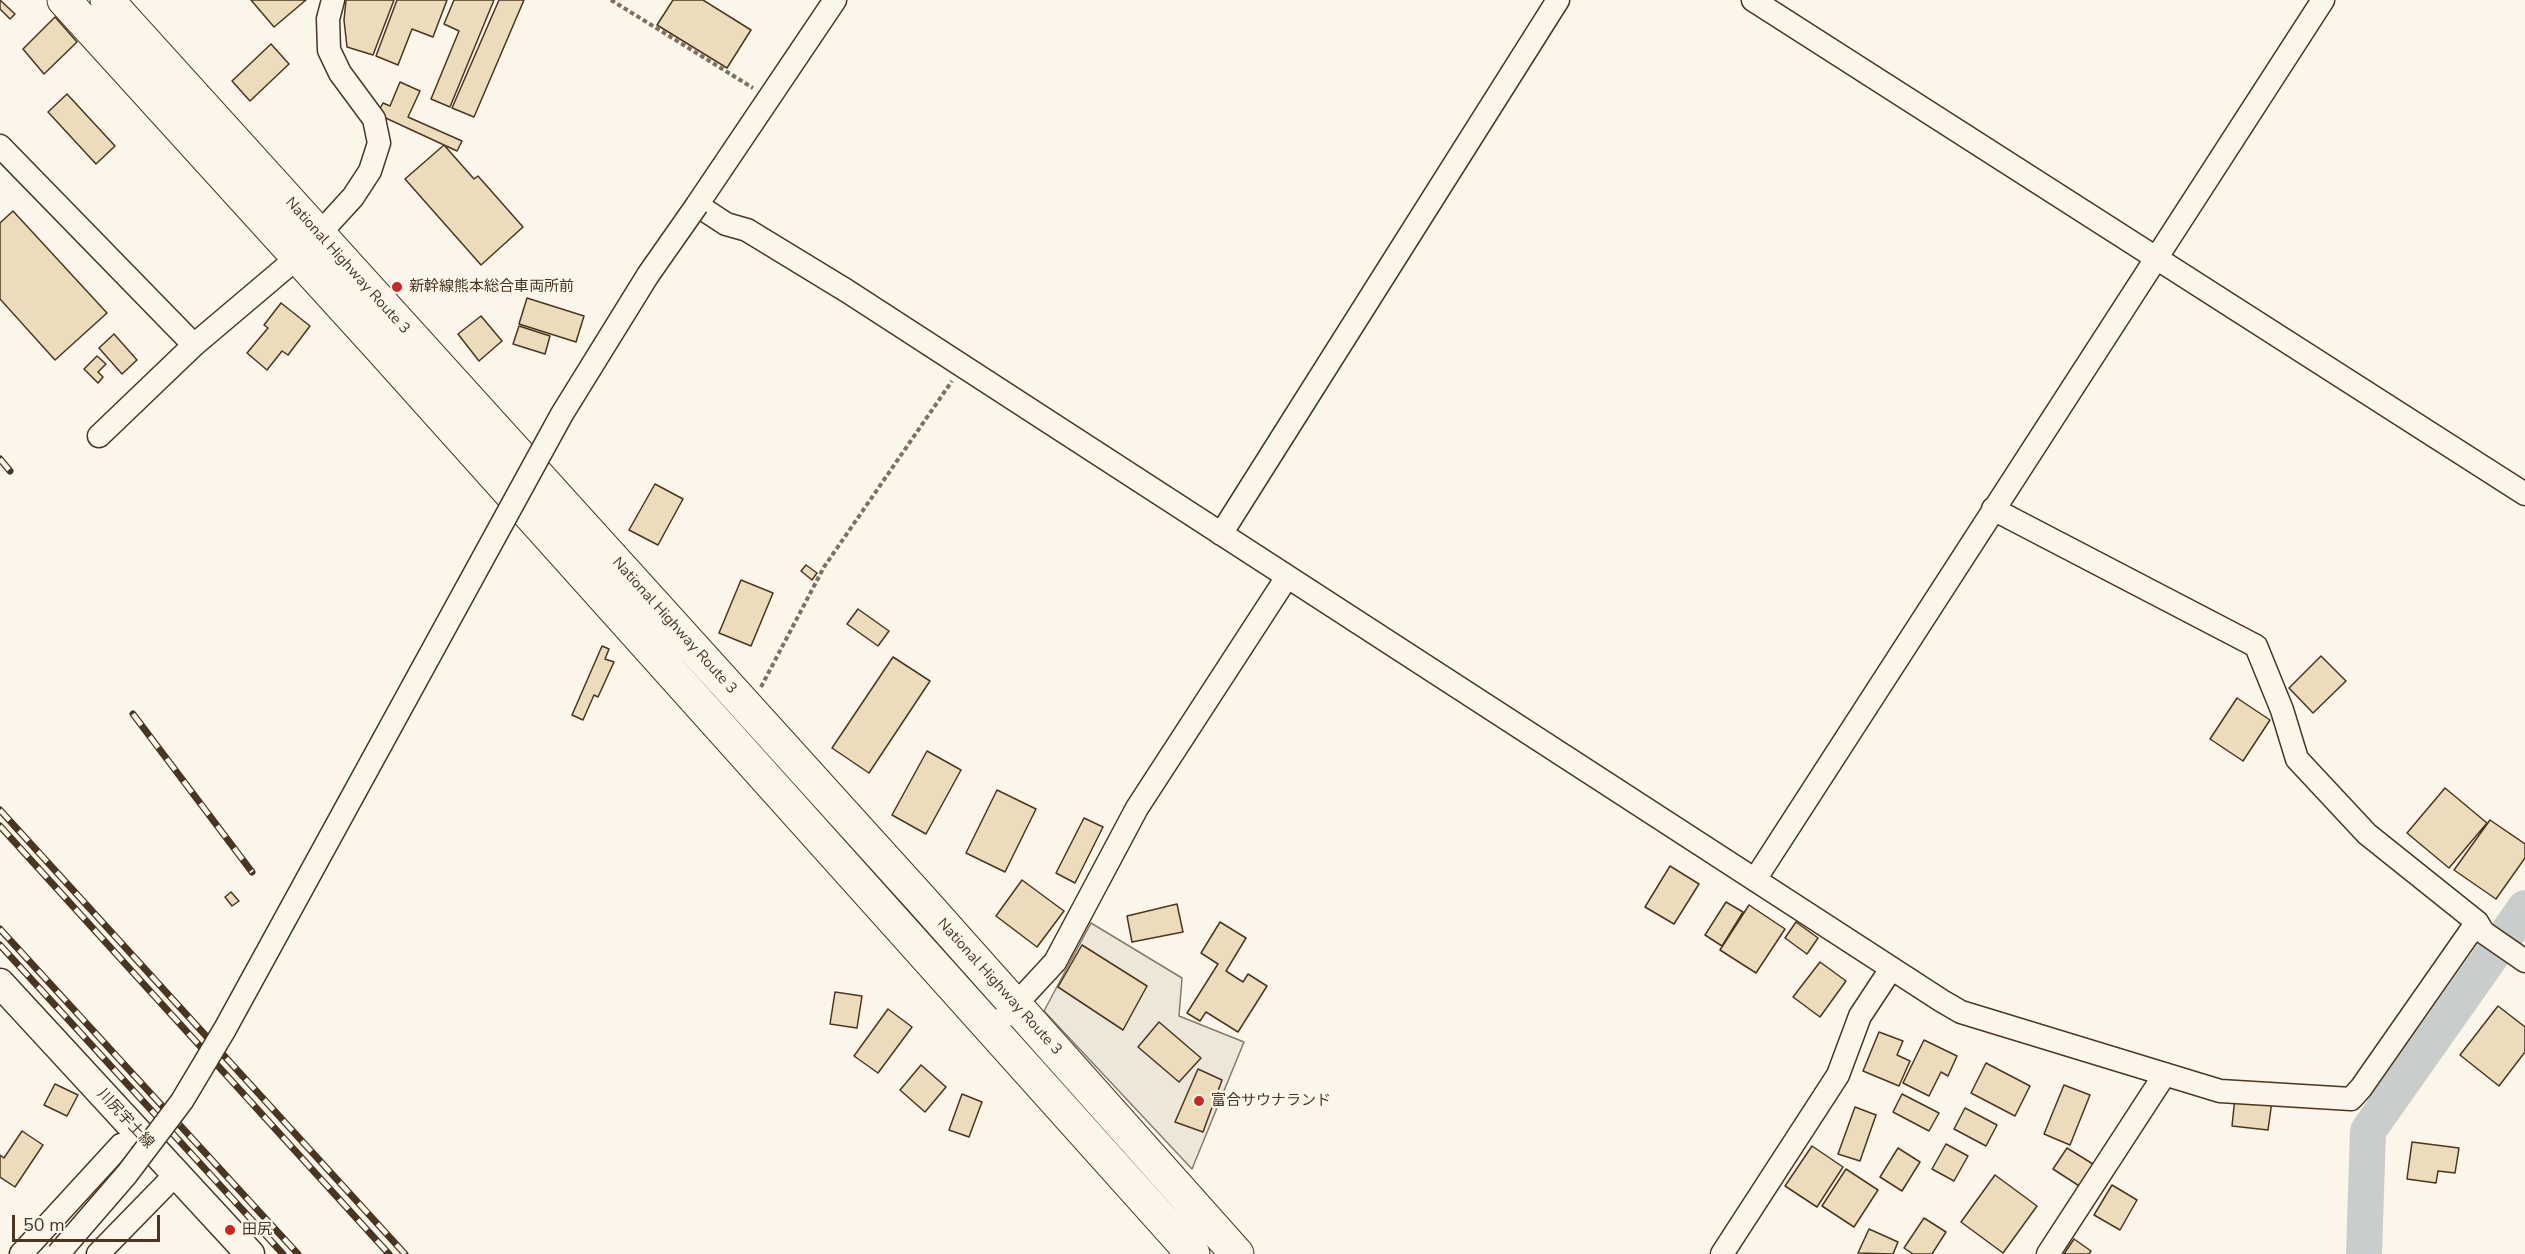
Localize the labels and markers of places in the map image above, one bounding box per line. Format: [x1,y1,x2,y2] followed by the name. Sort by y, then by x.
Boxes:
[409,278,574,296] place label: 新幹線熊本総合車両所前
[390,280,404,294] marker: 新幹線熊本総合車両所前
[1211,1092,1331,1110] place label: 富合サウナランド
[1192,1094,1206,1108] marker: 富合サウナランド
[242,1221,272,1239] place label: 田尻
[223,1223,237,1237] marker: 田尻

